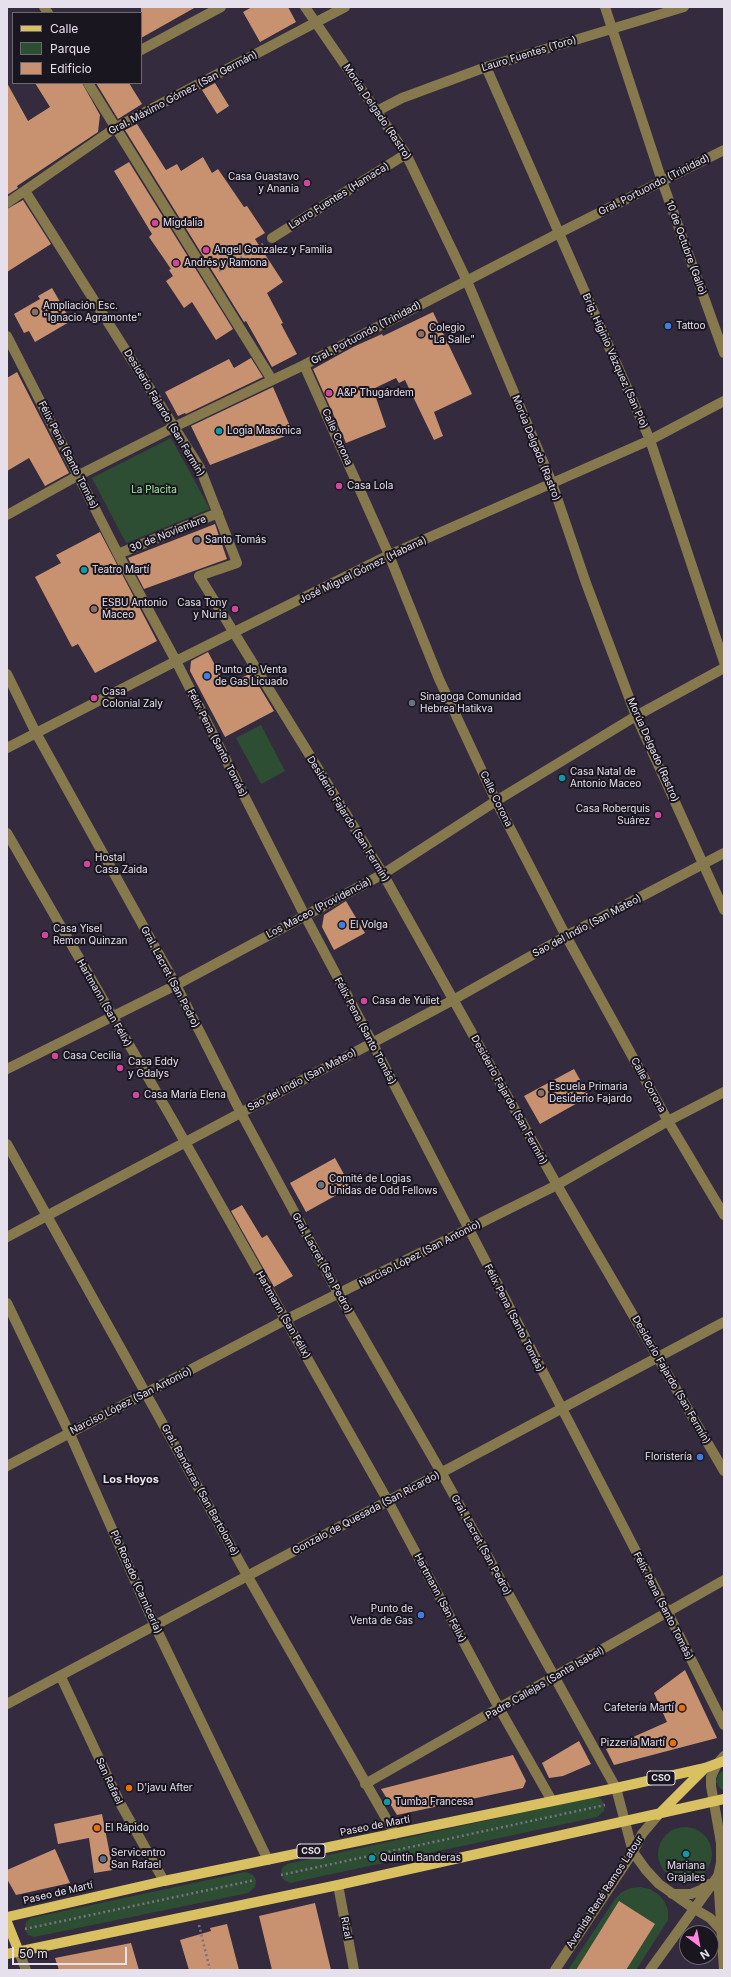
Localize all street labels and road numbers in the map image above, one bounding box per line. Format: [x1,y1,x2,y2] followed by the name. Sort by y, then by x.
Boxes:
[480,34,578,74] street label: Lauro Fuentes (Toro)
[107,49,259,137] street label: Gral. Máximo Gómez (San Germán)
[341,62,413,162] street label: Morúa Delgado (Rastro)
[597,152,711,218] street label: Gral. Portuondo (Trinidad)
[287,160,391,232] street label: Lauro Fuentes (Hamaca)
[663,199,709,297] street label: 10 de Octubre (Gallo)
[580,292,650,430] street label: Brig. Higinio Vázquez (San Pío)
[309,299,423,367] street label: Gral. Portuondo (Trinidad)
[121,347,207,479] street label: Desiderio Fajardo (San Fermín)
[509,394,563,502] street label: Morúa Delgado (Rastro)
[36,399,100,511] street label: Félix Pena (Santo Tomás)
[319,407,355,467] street label: Calle Corona
[128,513,208,555] street label: 30 de Noviembre
[297,534,429,606] street label: José Miguel Gómez (Habana)
[185,687,249,799] street label: Félix Pena (Santo Tomás)
[625,696,681,804] street label: Morúa Delgado (Rastro)
[304,754,392,884] street label: Desiderio Fajardo (San Fermín)
[477,769,515,829] street label: Calle Corona
[264,875,374,941] street label: Los Maceo (Providencia)
[531,892,643,960] street label: Sao del Indio (San Mateo)
[138,924,202,1030] street label: Gral. Lacret (San Pedro)
[74,957,134,1049] street label: Hartmann (San Félix)
[332,975,398,1087] street label: Félix Pena (Santo Tomás)
[468,1033,550,1167] street label: Desiderio Fajardo (San Fermín)
[246,1046,358,1114] street label: Sao del Indio (San Mateo)
[628,1055,668,1115] street label: Calle Corona
[289,1211,355,1315] street label: Gral. Lacret (San Pedro)
[357,1218,483,1290] street label: Narciso López (San Antonio)
[482,1262,546,1374] street label: Félix Pena (Santo Tomás)
[253,1269,313,1361] street label: Hartmann (San Félix)
[629,1314,713,1446] street label: Desiderio Fajardo (San Fermín)
[68,1365,194,1437] street label: Narciso López (San Antonio)
[159,1422,241,1558] street label: Gral. Banderas (San Bartolomé)
[290,1469,442,1557] street label: Gonzalo de Quesada (San Ricardo)
[448,1493,514,1597] street label: Gral. Lacret (San Pedro)
[108,1529,164,1635] street label: Pío Rosado (Carnicería)
[631,1550,695,1662] street label: Félix Pena (Santo Tomás)
[411,1552,469,1644] street label: Hartmann (San Félix)
[484,1644,606,1722] street label: Padre Callejas (Santa Isabel)
[93,1756,125,1806] street label: San Rafael
[647,1771,675,1785] road number: CSO
[339,1813,411,1839] street label: Paseo de Martí
[564,1833,646,1951] street label: Avenida René Ramos Latour
[297,1844,325,1858] road number: CSO
[22,1879,94,1907] street label: Paseo de Martí
[338,1916,354,1940] street label: Rizal

